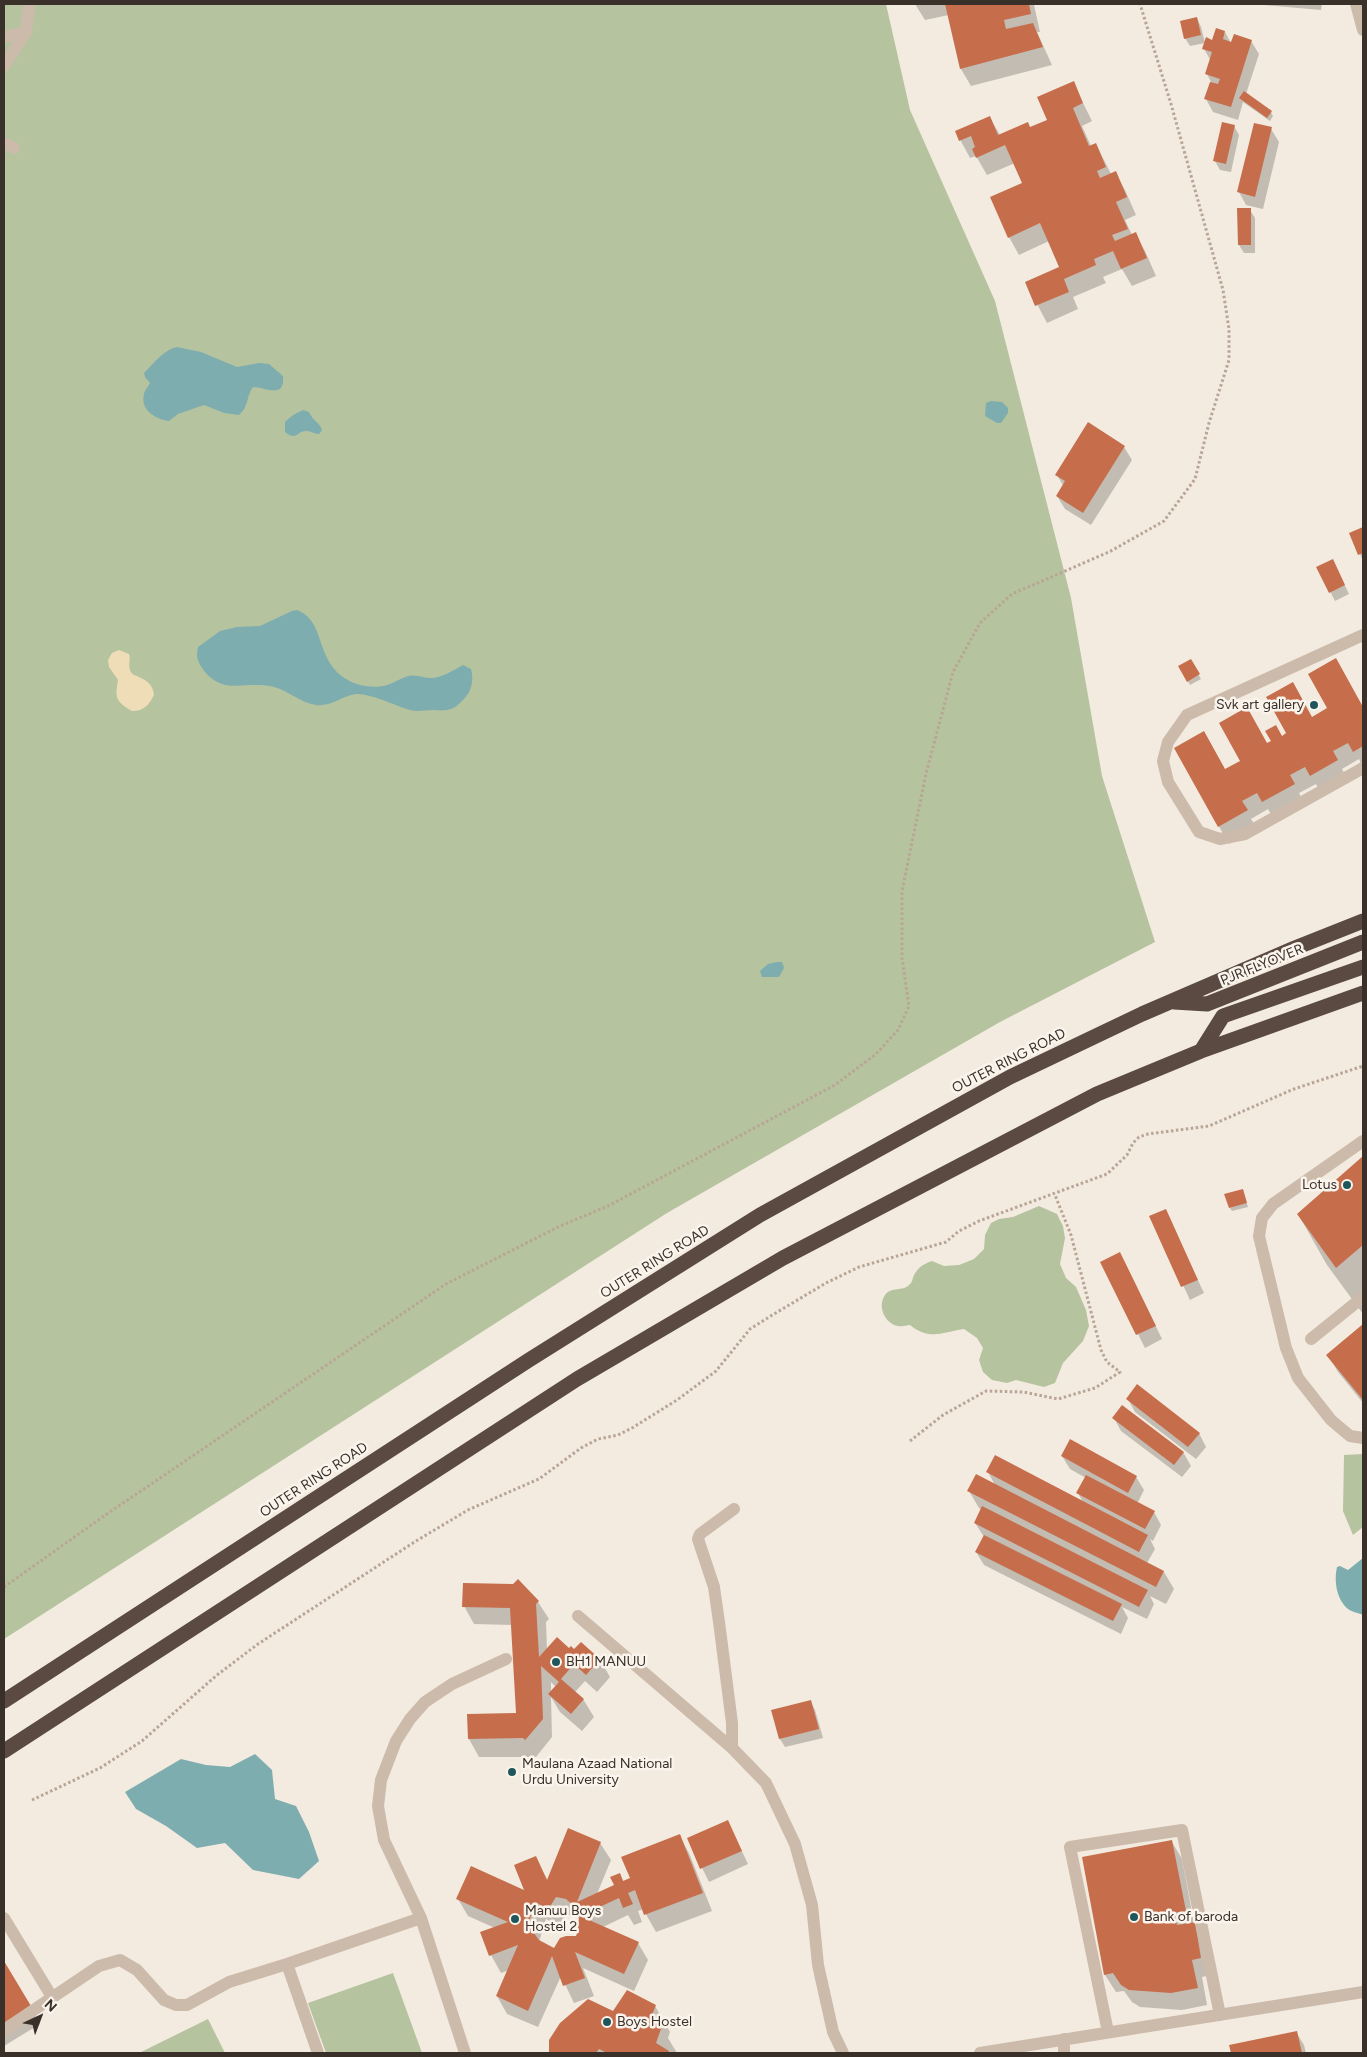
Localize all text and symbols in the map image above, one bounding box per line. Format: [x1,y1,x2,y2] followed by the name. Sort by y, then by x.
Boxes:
[1216,697,1304,713] place label: Svk art gallery
[1308,699,1320,711] marker: Svk art gallery
[1218,941,1306,989] street label: PJR FLYOVER
[949,1025,1069,1097] street label: OUTER RING ROAD
[1302,1177,1337,1193] place label: Lotus
[1341,1179,1353,1191] marker: Lotus
[598,1222,712,1302] street label: OUTER RING ROAD
[257,1439,371,1521] street label: OUTER RING ROAD
[566,1654,646,1670] place label: BH1 MANUU
[550,1656,562,1668] marker: BH1 MANUU
[522,1756,672,1788] place label: Maulana Azaad National Urdu University
[506,1766,518,1778] marker: Maulana Azaad National Urdu University
[525,1903,601,1935] place label: Manuu Boys Hostel 2
[1144,1909,1238,1925] place label: Bank of baroda
[1128,1911,1140,1923] marker: Bank of baroda
[509,1913,521,1925] marker: Manuu Boys Hostel 2
[15,1992,65,2042] north arrow
[41,1996,60,2016] text: N
[617,2014,692,2030] place label: Boys Hostel
[601,2016,613,2028] marker: Boys Hostel

